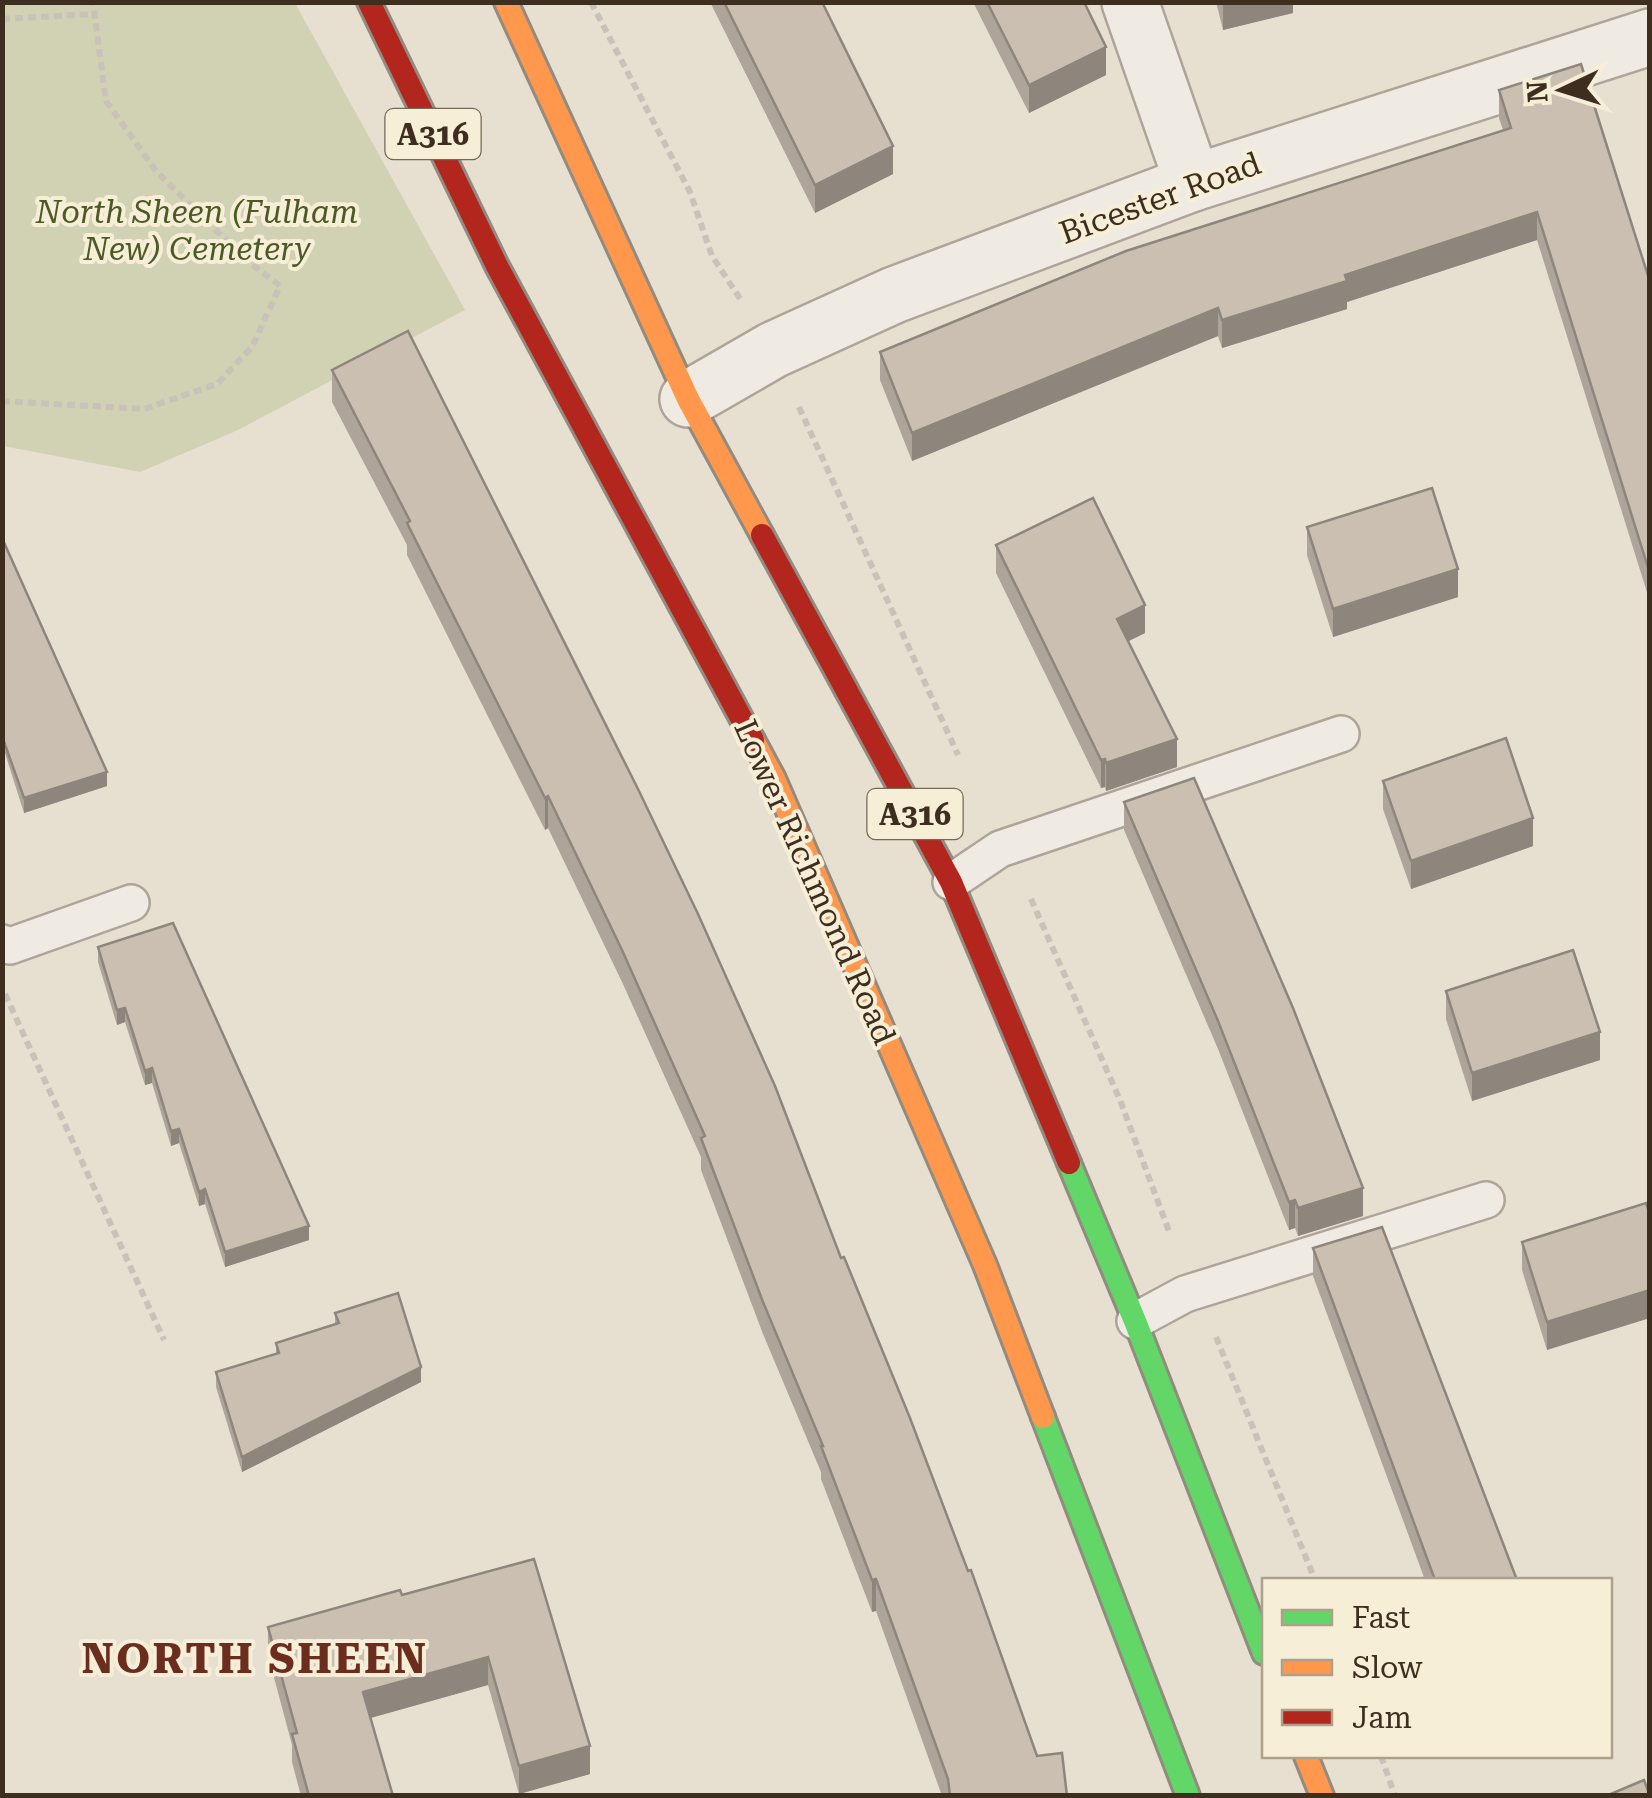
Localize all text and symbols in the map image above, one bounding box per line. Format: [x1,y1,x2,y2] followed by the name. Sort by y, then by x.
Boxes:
[1512,40,1612,140] north arrow
[1520,80,1555,104] text: N
[386,109,480,159] road number: A316
[1054,144,1266,252] street label: Bicester Road
[35,193,358,268] park label: North Sheen (Fulham New) Cemetery
[726,714,904,1050] street label: Lower Richmond Road
[868,789,962,839] road number: A316
[1262,1578,1612,1758] legend
[1352,1600,1410,1635] text: Fast
[81,1634,429,1683] district label: NORTH SHEEN
[1352,1650,1423,1685] text: Slow
[1352,1700,1412,1735] text: Jam

